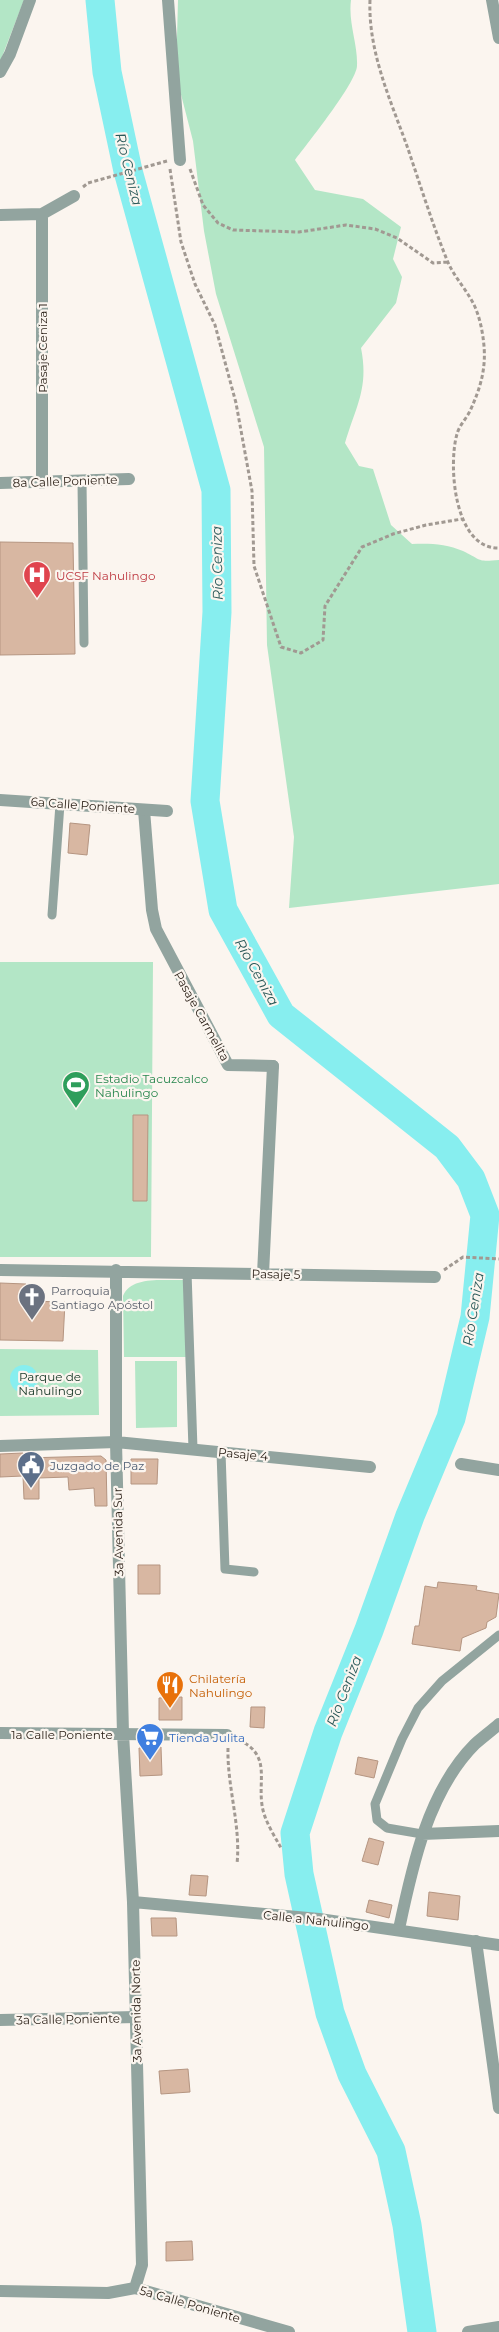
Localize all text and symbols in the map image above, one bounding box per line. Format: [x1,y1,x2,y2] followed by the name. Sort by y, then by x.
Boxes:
[111,131,147,207] water label: Río Ceniza
[35,303,50,393] street label: Pasaje Ceniza 1
[12,472,118,490] street label: 8a Calle Poniente
[207,526,227,600] water label: Río Ceniza
[22,560,52,599] hospital icon: UCSF Nahulingo
[56,568,155,583] place label: UCSF Nahulingo
[30,794,136,816] street label: 6a Calle Poniente
[231,935,283,1009] water label: Río Ceniza
[171,968,233,1064] street label: Pasaje Carmelita
[61,1070,91,1109] sports icon: Estadio Tacuzcalco Nahulingo
[95,1071,208,1100] place label: Estadio Tacuzcalco Nahulingo
[251,1266,301,1282] street label: Pasaje 5
[458,1271,488,1347] water label: Río Ceniza
[17,1282,47,1321] church icon: Parroquia Santiago Apóstol
[51,1283,153,1312] place label: Parroquia Santiago Apóstol
[18,1369,82,1398] park label: Parque de Nahulingo
[217,1444,269,1464] street label: Pasaje 4
[16,1450,46,1489] public building icon: Juzgado de Paz
[49,1458,144,1473] place label: Juzgado de Paz
[110,1487,126,1577] street label: 3a Avenida Sur
[322,1653,366,1729] water label: Río Ceniza
[155,1670,185,1709] restaurant icon: Chilatería Nahulingo
[189,1671,252,1700] place label: Chilatería Nahulingo
[135,1722,165,1761] supermarket icon: Tienda Julita
[11,1727,113,1742] street label: 1a Calle Poniente
[169,1730,245,1745] place label: Tienda Julita
[263,1907,369,1933] street label: Calle a Nahulingo
[128,1960,144,2062] street label: 3a Avenida Norte
[16,2011,120,2027] street label: 3a Calle Poniente
[138,2282,242,2326] street label: 5a Calle Poniente

